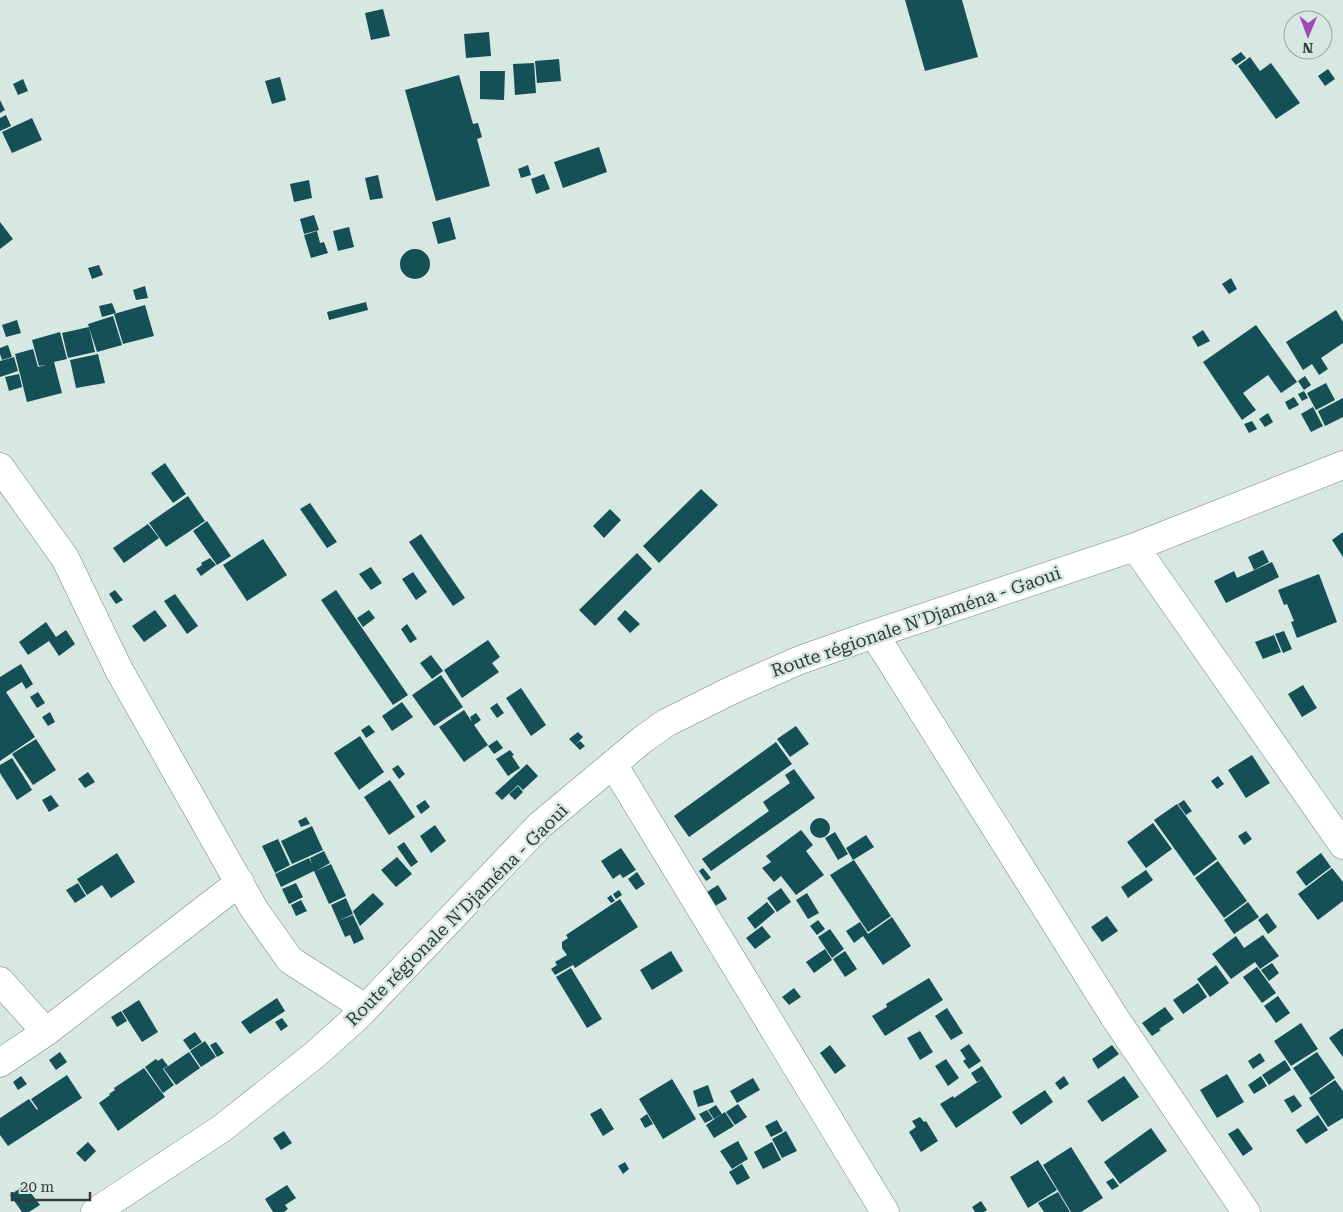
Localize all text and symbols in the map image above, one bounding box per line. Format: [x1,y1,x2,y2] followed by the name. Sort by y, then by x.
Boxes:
[1283,10,1333,60] north arrow
[1302,40,1313,56] text: N
[768,562,1064,681] street label: Route régionale N'Djaména - Gaoui
[341,799,572,1030] street label: Route régionale N'Djaména - Gaoui
[12,1170,90,1202] scale bar
[20,1178,55,1196] text: 20 m

